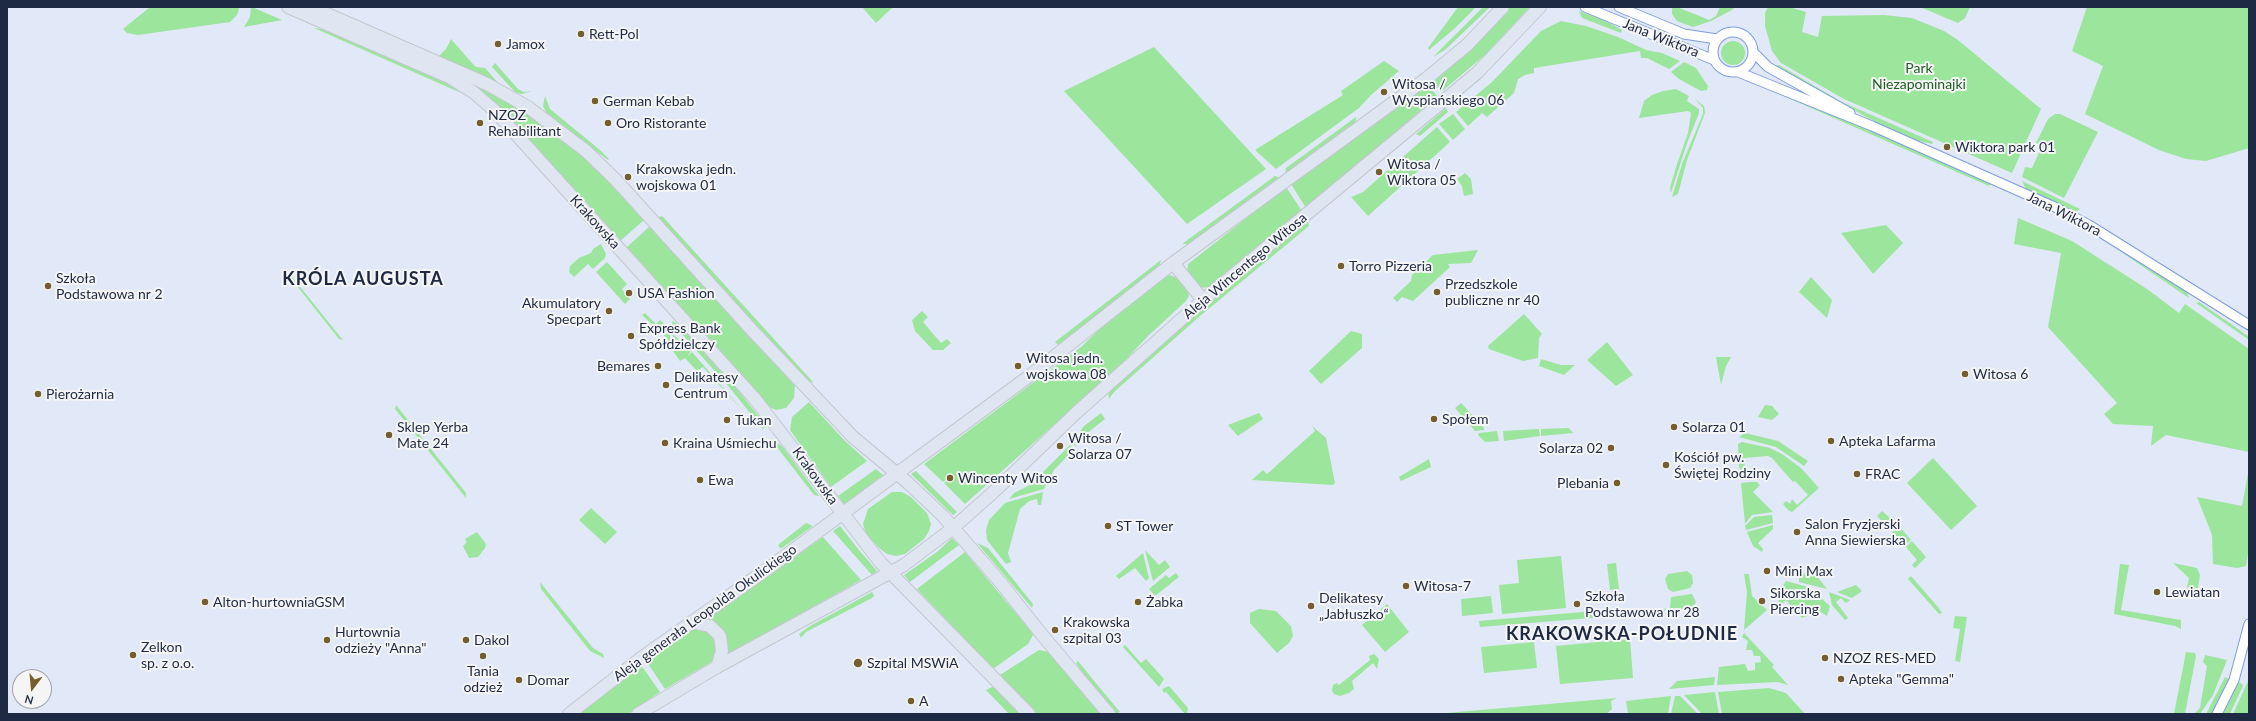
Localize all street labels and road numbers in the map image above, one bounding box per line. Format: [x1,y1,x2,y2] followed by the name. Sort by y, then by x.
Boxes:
[1620,15,1702,61] street label: Jana Wiktora
[2024,188,2104,240] street label: Jana Wiktora
[566,192,624,252] street label: Krakowska
[1180,209,1310,323] street label: Aleja Wincentego Witosa
[789,444,841,508] street label: Krakowska
[610,541,800,685] street label: Aleja generała Leopolda Okulickiego

